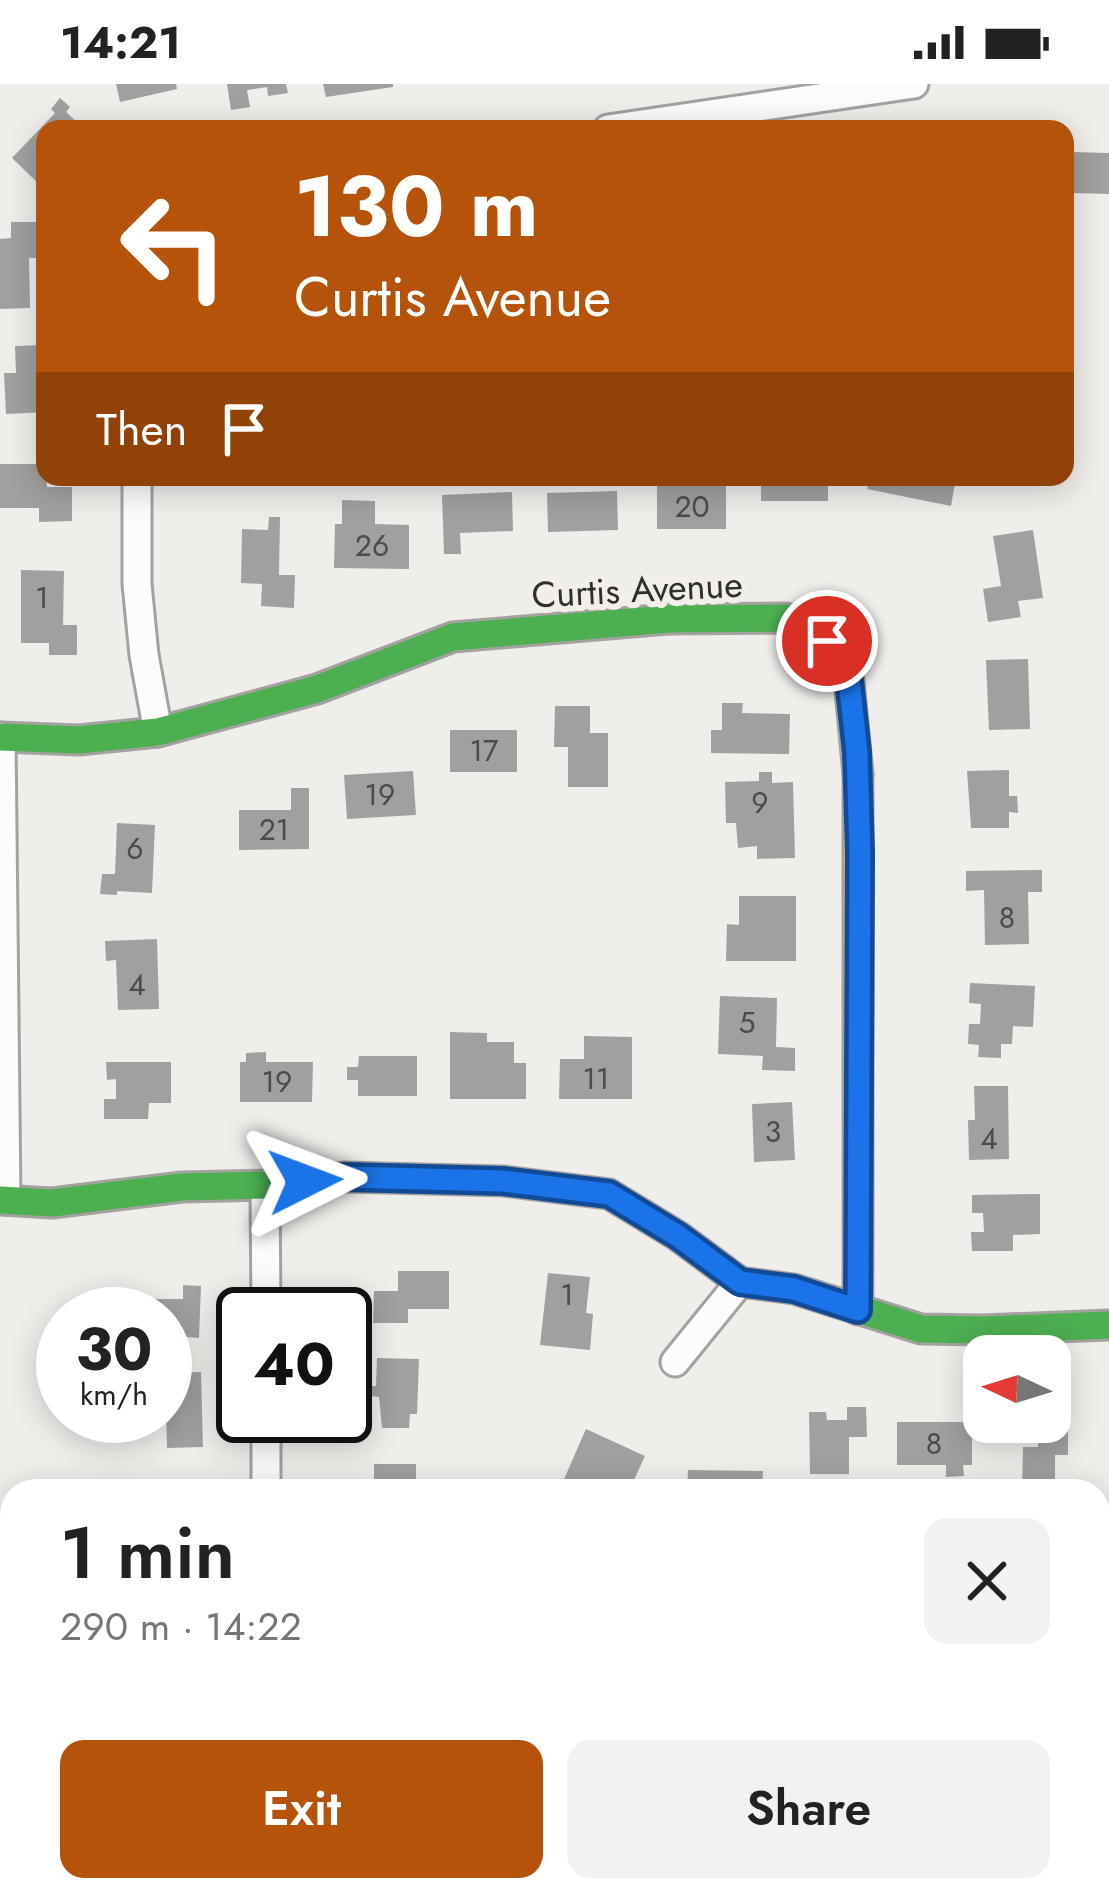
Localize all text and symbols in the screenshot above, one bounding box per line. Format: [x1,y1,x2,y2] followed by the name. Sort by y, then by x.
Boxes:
[60,10,181,75] text: 14:21
[294,146,539,268] text: 130 m
[96,168,252,324] icon: left
[294,258,611,336] text: Curtis Avenue
[211,396,277,462] icon: arrive
[96,397,187,462] text: Then
[674,485,710,528] house number: 20
[355,524,389,567] house number: 26
[530,558,744,620] street label: Curtis Avenue
[35,576,49,619] house number: 1
[776,590,878,692] pin
[794,608,860,674] icon: arrive
[469,729,499,772] house number: 17
[365,773,395,816] house number: 19
[751,781,769,824] house number: 9
[259,808,289,851] house number: 21
[126,827,144,870] house number: 6
[999,896,1015,939] house number: 8
[128,963,146,1006] house number: 4
[739,1001,755,1044] house number: 5
[583,1057,610,1100] house number: 11
[262,1060,292,1103] house number: 19
[765,1110,781,1153] house number: 3
[980,1117,998,1160] house number: 4
[242,1118,368,1244] position arrow
[560,1273,574,1316] house number: 1
[216,1287,372,1443] speed limit sign: 40
[76,1306,152,1393] text: 30
[963,1335,1071,1443] north arrow
[963,1335,1071,1443] map controls
[80,1373,148,1416] text: km/h
[926,1422,942,1465] house number: 8
[60,1501,235,1605] text: 1 min
[924,1518,1050,1644] button: close
[60,1598,302,1655] text: 290 m · 14:22
[60,1740,543,1878] button: Exit
[567,1740,1050,1878] button: Share

